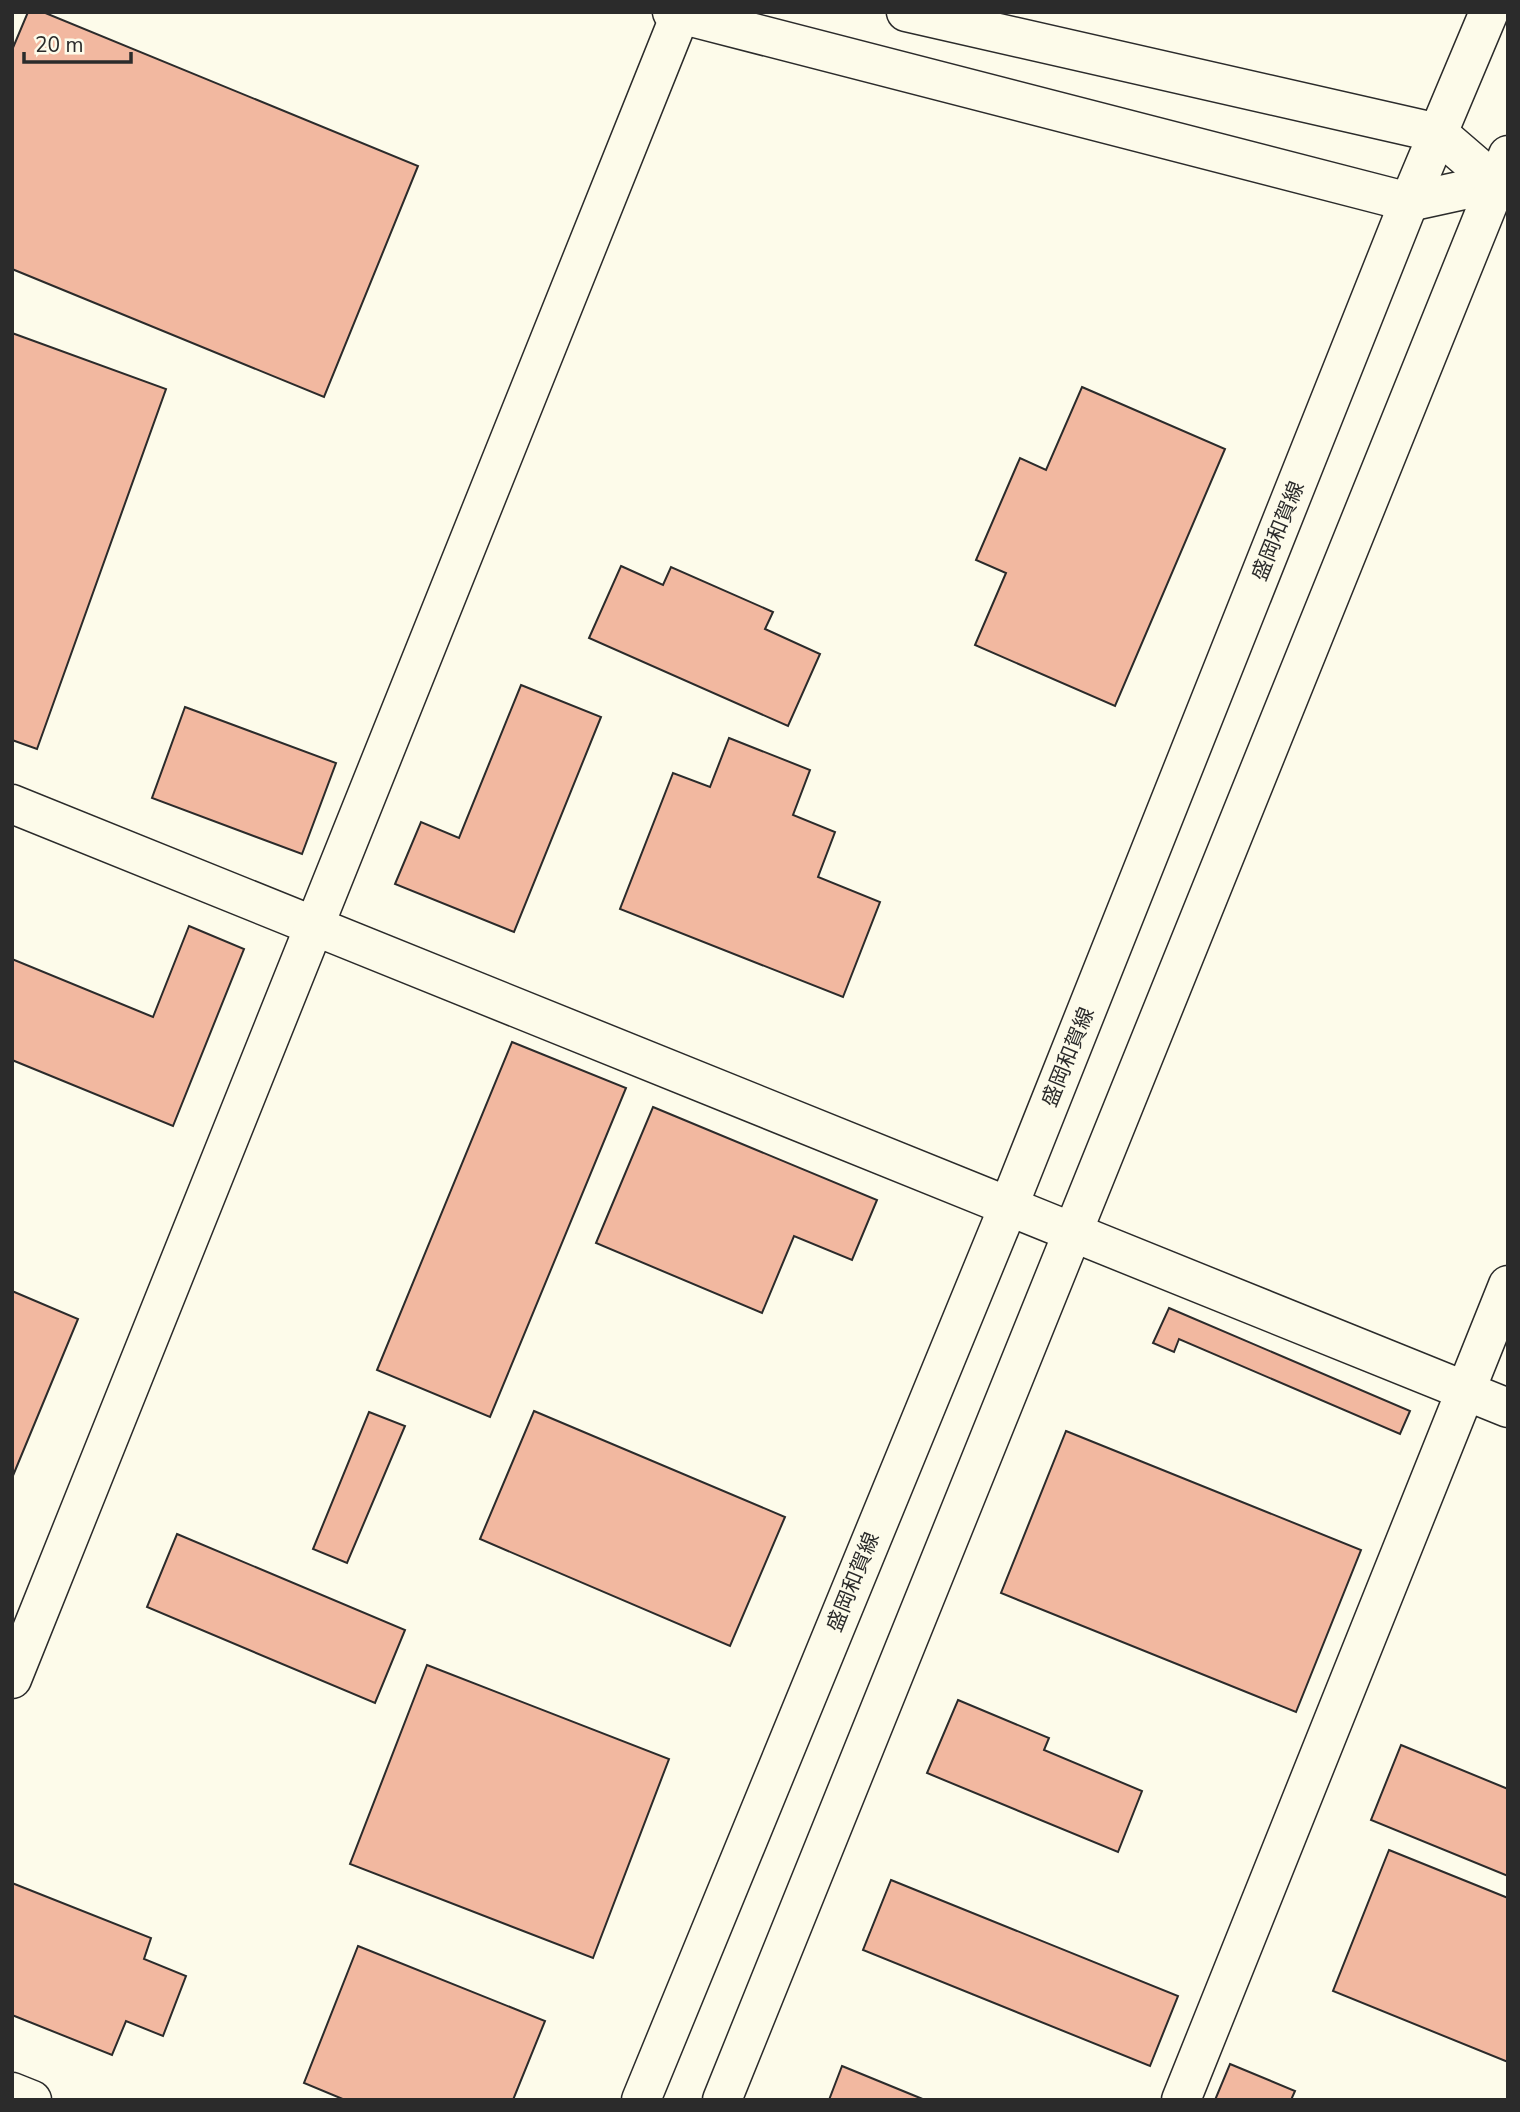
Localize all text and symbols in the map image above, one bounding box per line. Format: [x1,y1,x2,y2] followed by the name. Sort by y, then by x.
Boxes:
[24,21,131,65] scale bar
[35,31,84,59] text: 20 m
[1245,477,1311,585] street label: 盛岡和賀線
[1035,1003,1101,1111] street label: 盛岡和賀線
[820,1528,886,1636] street label: 盛岡和賀線

